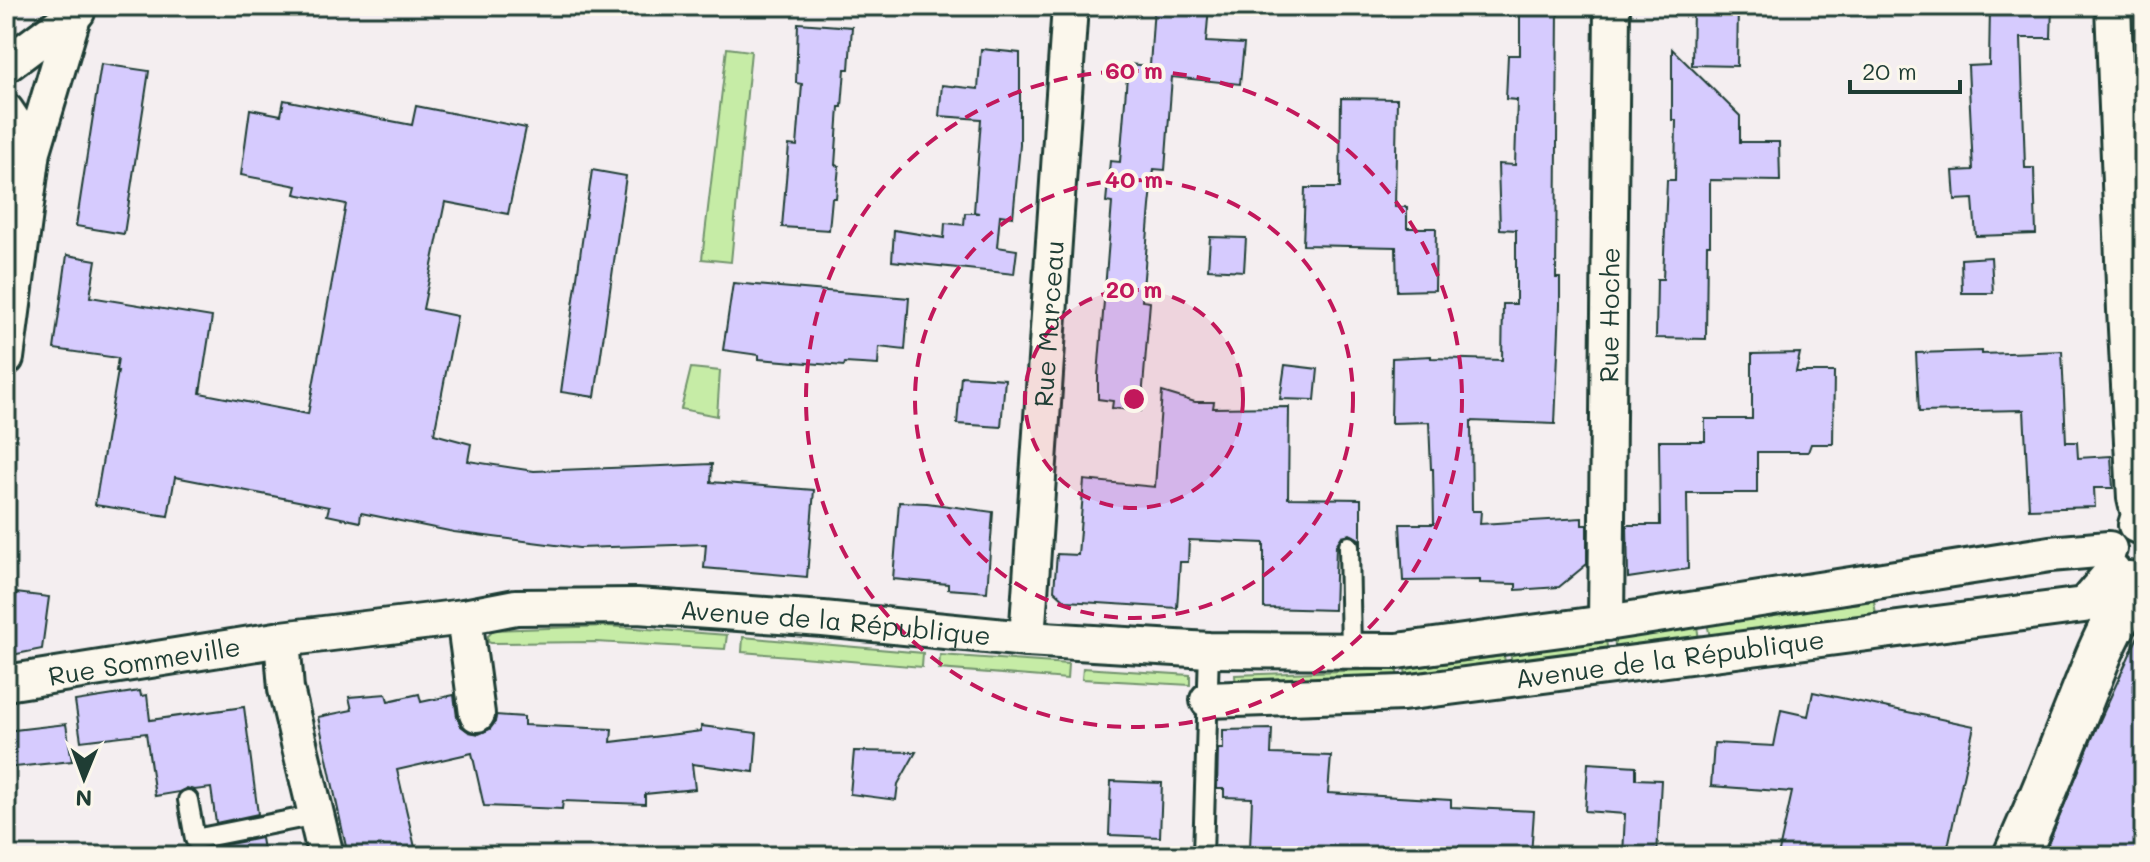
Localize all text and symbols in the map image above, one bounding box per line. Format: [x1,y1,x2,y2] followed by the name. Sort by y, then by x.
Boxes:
[1850,44,1960,94] scale bar
[1105,54,1163,85] text: 60 m
[1862,55,1917,86] text: 20 m
[1105,163,1163,194] text: 40 m
[1026,239,1071,408] street label: Rue Marceau
[1591,247,1627,383] street label: Rue Hoche
[1106,273,1162,304] text: 20 m
[1120,385,1148,413] centre of rings
[679,592,992,652] street label: Avenue de la République
[1513,622,1826,695] street label: Avenue de la République
[46,629,243,693] street label: Rue Sommeville
[44,738,124,818] north arrow
[75,784,92,813] text: N

